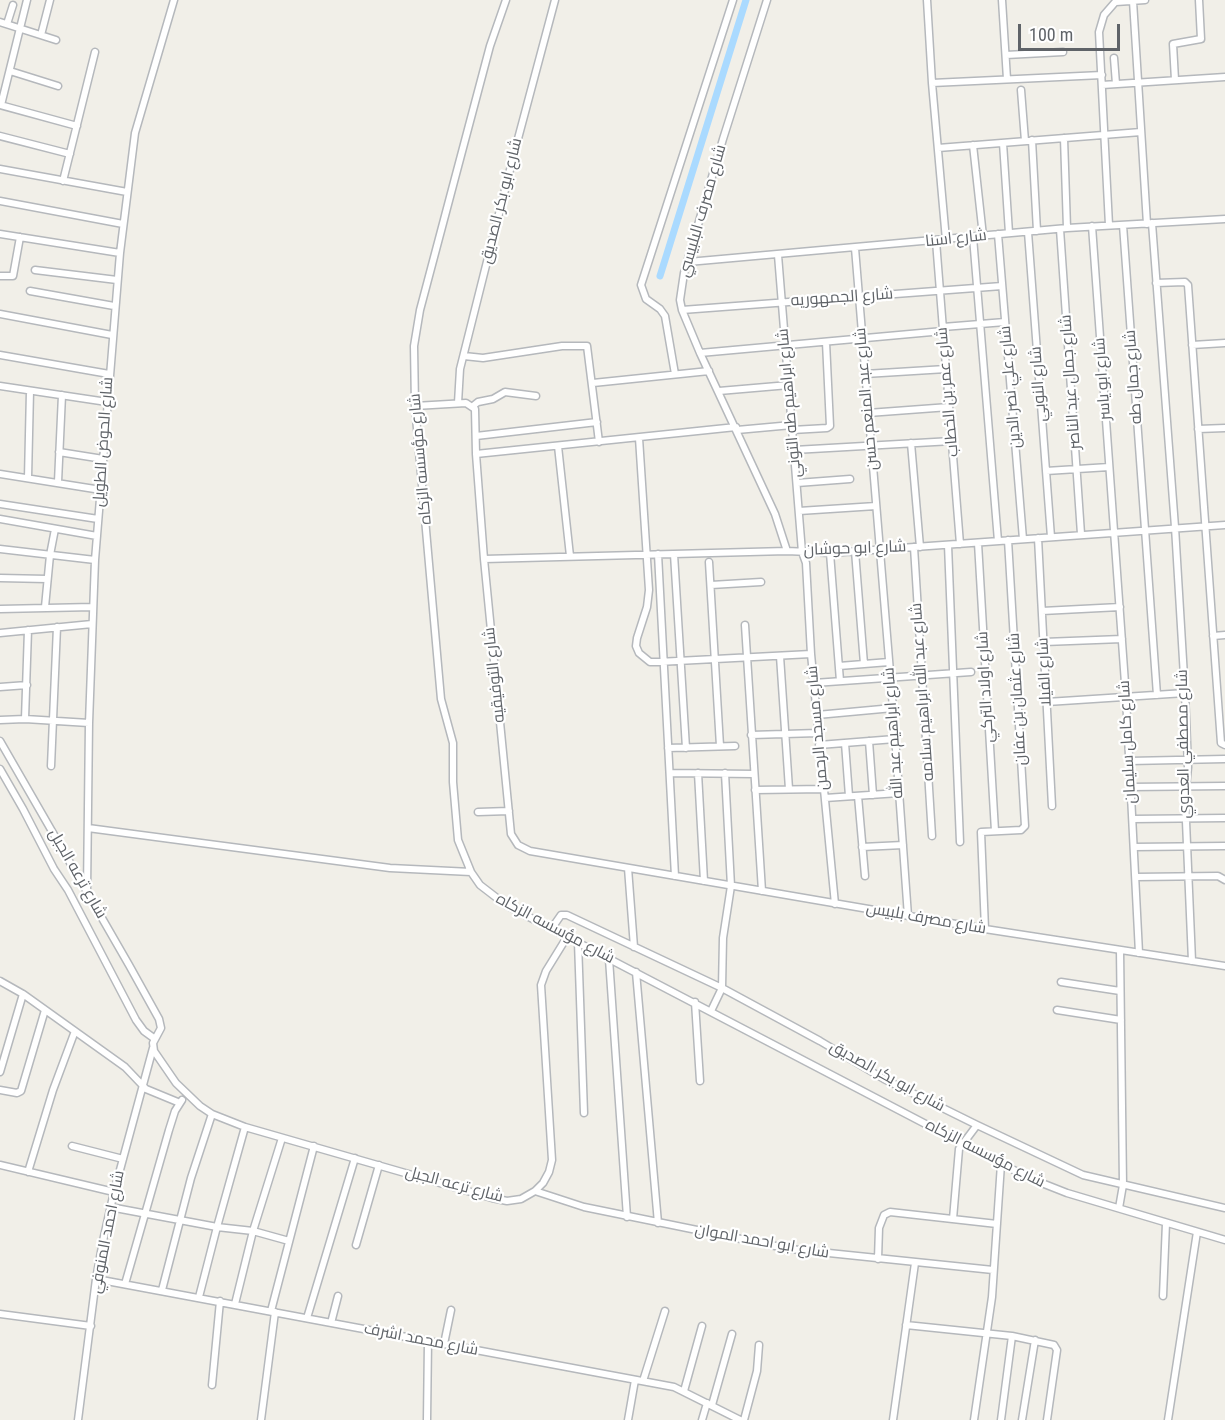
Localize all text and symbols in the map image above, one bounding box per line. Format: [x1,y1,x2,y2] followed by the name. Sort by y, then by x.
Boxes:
[1021,12,1123,50] scale bar
[1029,24,1073,45] text: 100 m
[477,136,527,266] street label: شارع ابو بكر الصديق
[675,142,731,280] street label: شارع مصرف البلبيسي
[924,226,988,252] street label: شارع اسنا
[790,285,894,311] street label: شارع الجمهوريه
[1057,314,1085,450] street label: شارع جمال عبد الناصر
[996,325,1026,449] street label: شارع علي نصر الدين
[933,326,963,458] street label: شارع عمر بن الخطاب
[851,327,883,471] street label: شارع عبد المنعم حسن
[774,328,806,478] street label: شارع ابراهيم طه التوني
[1121,329,1147,425] street label: شارع جمال طه
[1091,337,1115,421] street label: شارع ابو ياسر
[1027,346,1051,422] street label: شارع النوبي
[90,376,118,508] street label: شارع الحوض الطويل
[406,393,436,525] street label: شارع مؤسسه الزكاه
[803,538,907,560] street label: شارع ابو حوشان
[907,602,939,782] street label: شارع عبد الله ابراهيم سلامه
[480,626,510,724] street label: شارع التوفيقيه
[973,631,999,743] street label: شارع اولاد التركي
[1005,632,1031,766] street label: شارع عثمان بن عفان
[1034,637,1056,707] street label: شارع الفيلا
[803,665,833,791] street label: شارع مسجد الرحمن
[880,667,908,799] street label: شارع ابراهيم عبد الله
[1173,669,1195,819] street label: شارع مصطفي العدوي
[1115,680,1141,804] street label: شارع كامل سليمان
[44,826,110,922] street label: شارع ترعه الجبل
[492,890,618,968] street label: شارع مؤسسه الزكاه
[864,899,988,939] street label: شارع مصرف بلبيس
[826,1037,948,1117] street label: شارع ابو بكر الصديق
[922,1116,1048,1192] street label: شارع مؤسسه الزكاه
[403,1163,505,1207] street label: شارع ترعه الجبل
[87,1169,129,1295] street label: شارع احمد المنوفي
[693,1221,831,1263] street label: شارع ابو احمد الموان
[362,1319,480,1361] street label: شارع محمد اشرف

